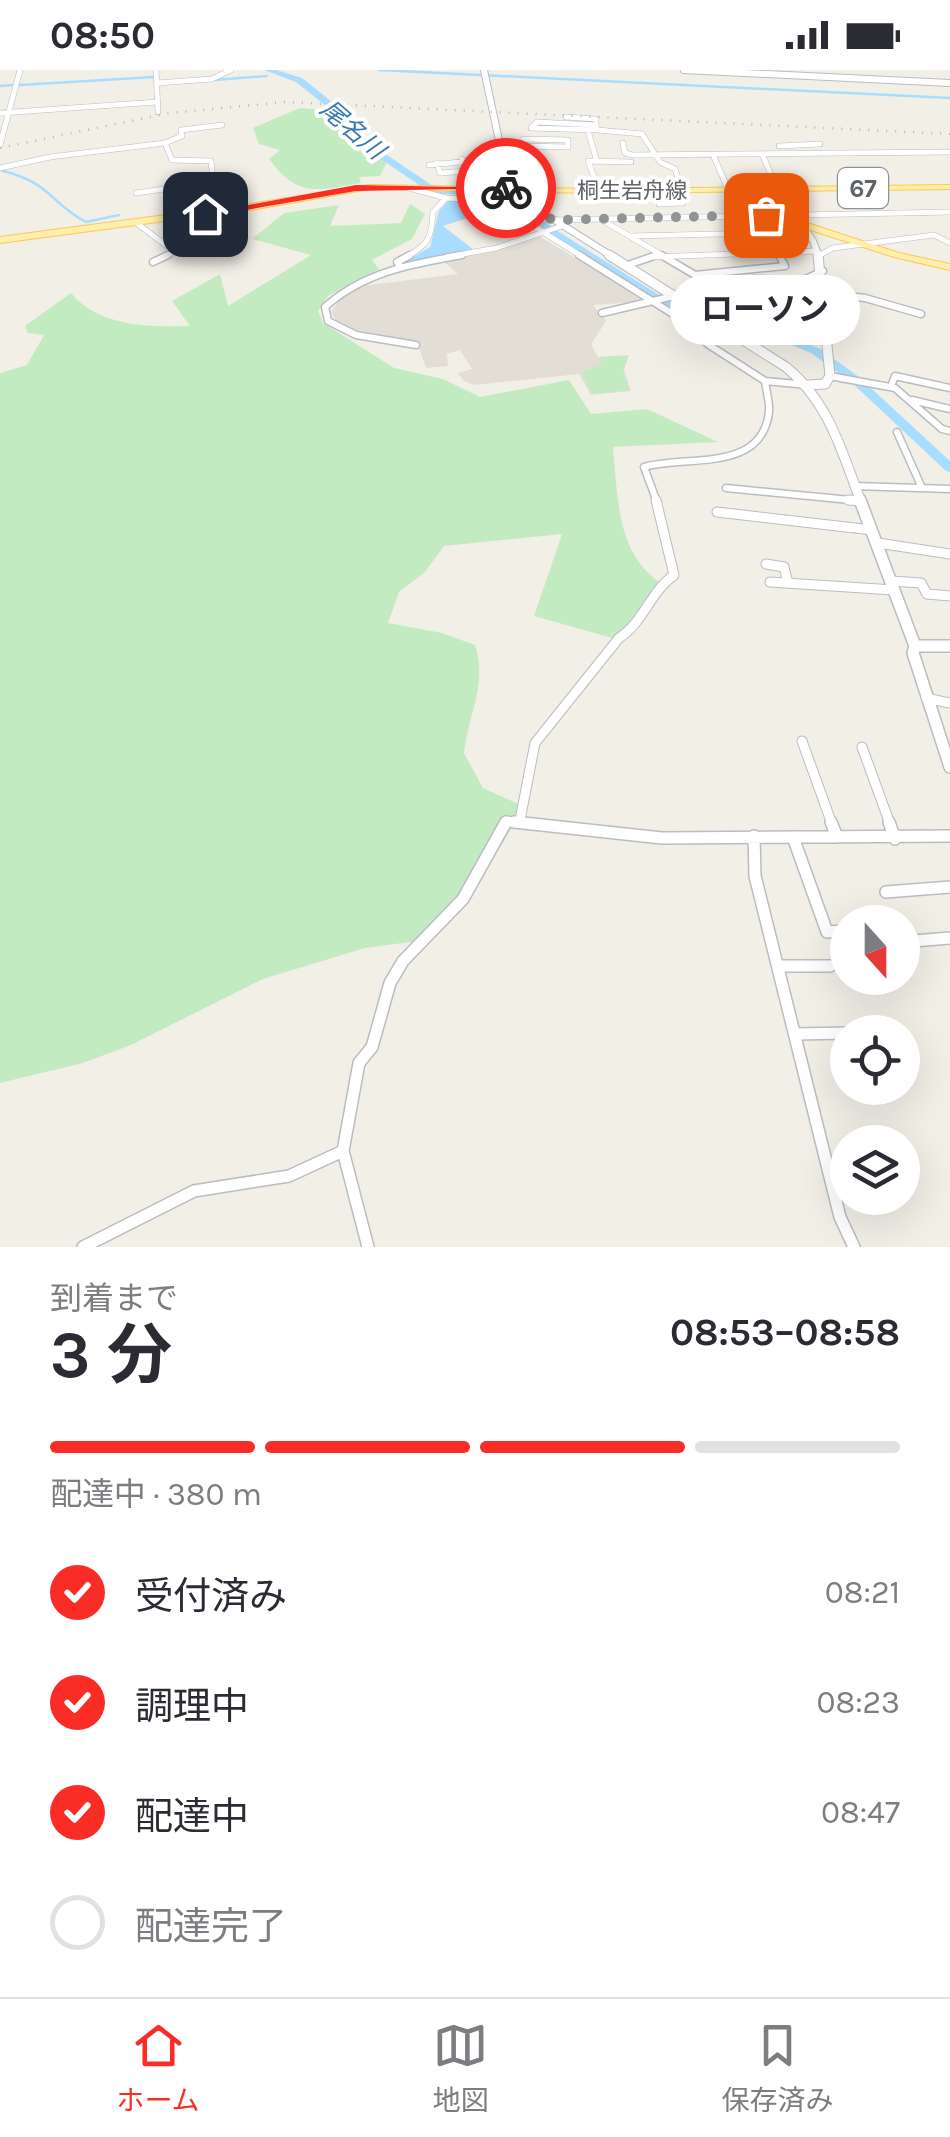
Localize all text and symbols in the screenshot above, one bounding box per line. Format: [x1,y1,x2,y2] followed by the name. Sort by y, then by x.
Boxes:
[50,13,155,58] text: 08:50
[315,94,393,167] water label: 尾名川
[456,138,556,238] courier
[479,161,534,216] icon: bike
[838,168,888,208] road number: 67
[163,172,248,257] pin
[724,173,809,258] pin
[577,178,687,204] street label: 桐生岩舟線
[178,187,233,242] icon: home
[739,188,794,243] icon: bag
[671,275,861,345] callout: ローソン
[701,291,829,328] text: ローソン
[830,905,920,995] north arrow
[830,905,920,1215] map controls
[830,1015,920,1105] button: locate
[830,1125,920,1215] button: layers
[50,1280,178,1317] text: 到着まで
[670,1310,900,1355] text: 08:53–08:58
[50,1317,172,1393] text: 3 分
[50,1476,262,1513] text: 配達中 · 380 m
[50,1565,105,1620] icon: check
[135,1574,287,1619] text: 受付済み
[825,1574,900,1611] text: 08:21
[50,1675,105,1730] icon: check
[135,1684,249,1729] text: 調理中
[817,1684,900,1721] text: 08:23
[50,1785,105,1840] icon: check
[135,1794,249,1839] text: 配達中
[821,1794,900,1831] text: 08:47
[135,1904,287,1949] text: 配達完了
[116,2018,200,2118] tab: ホーム
[433,2018,489,2118] tab: 地図
[721,2018,834,2118] tab: 保存済み

